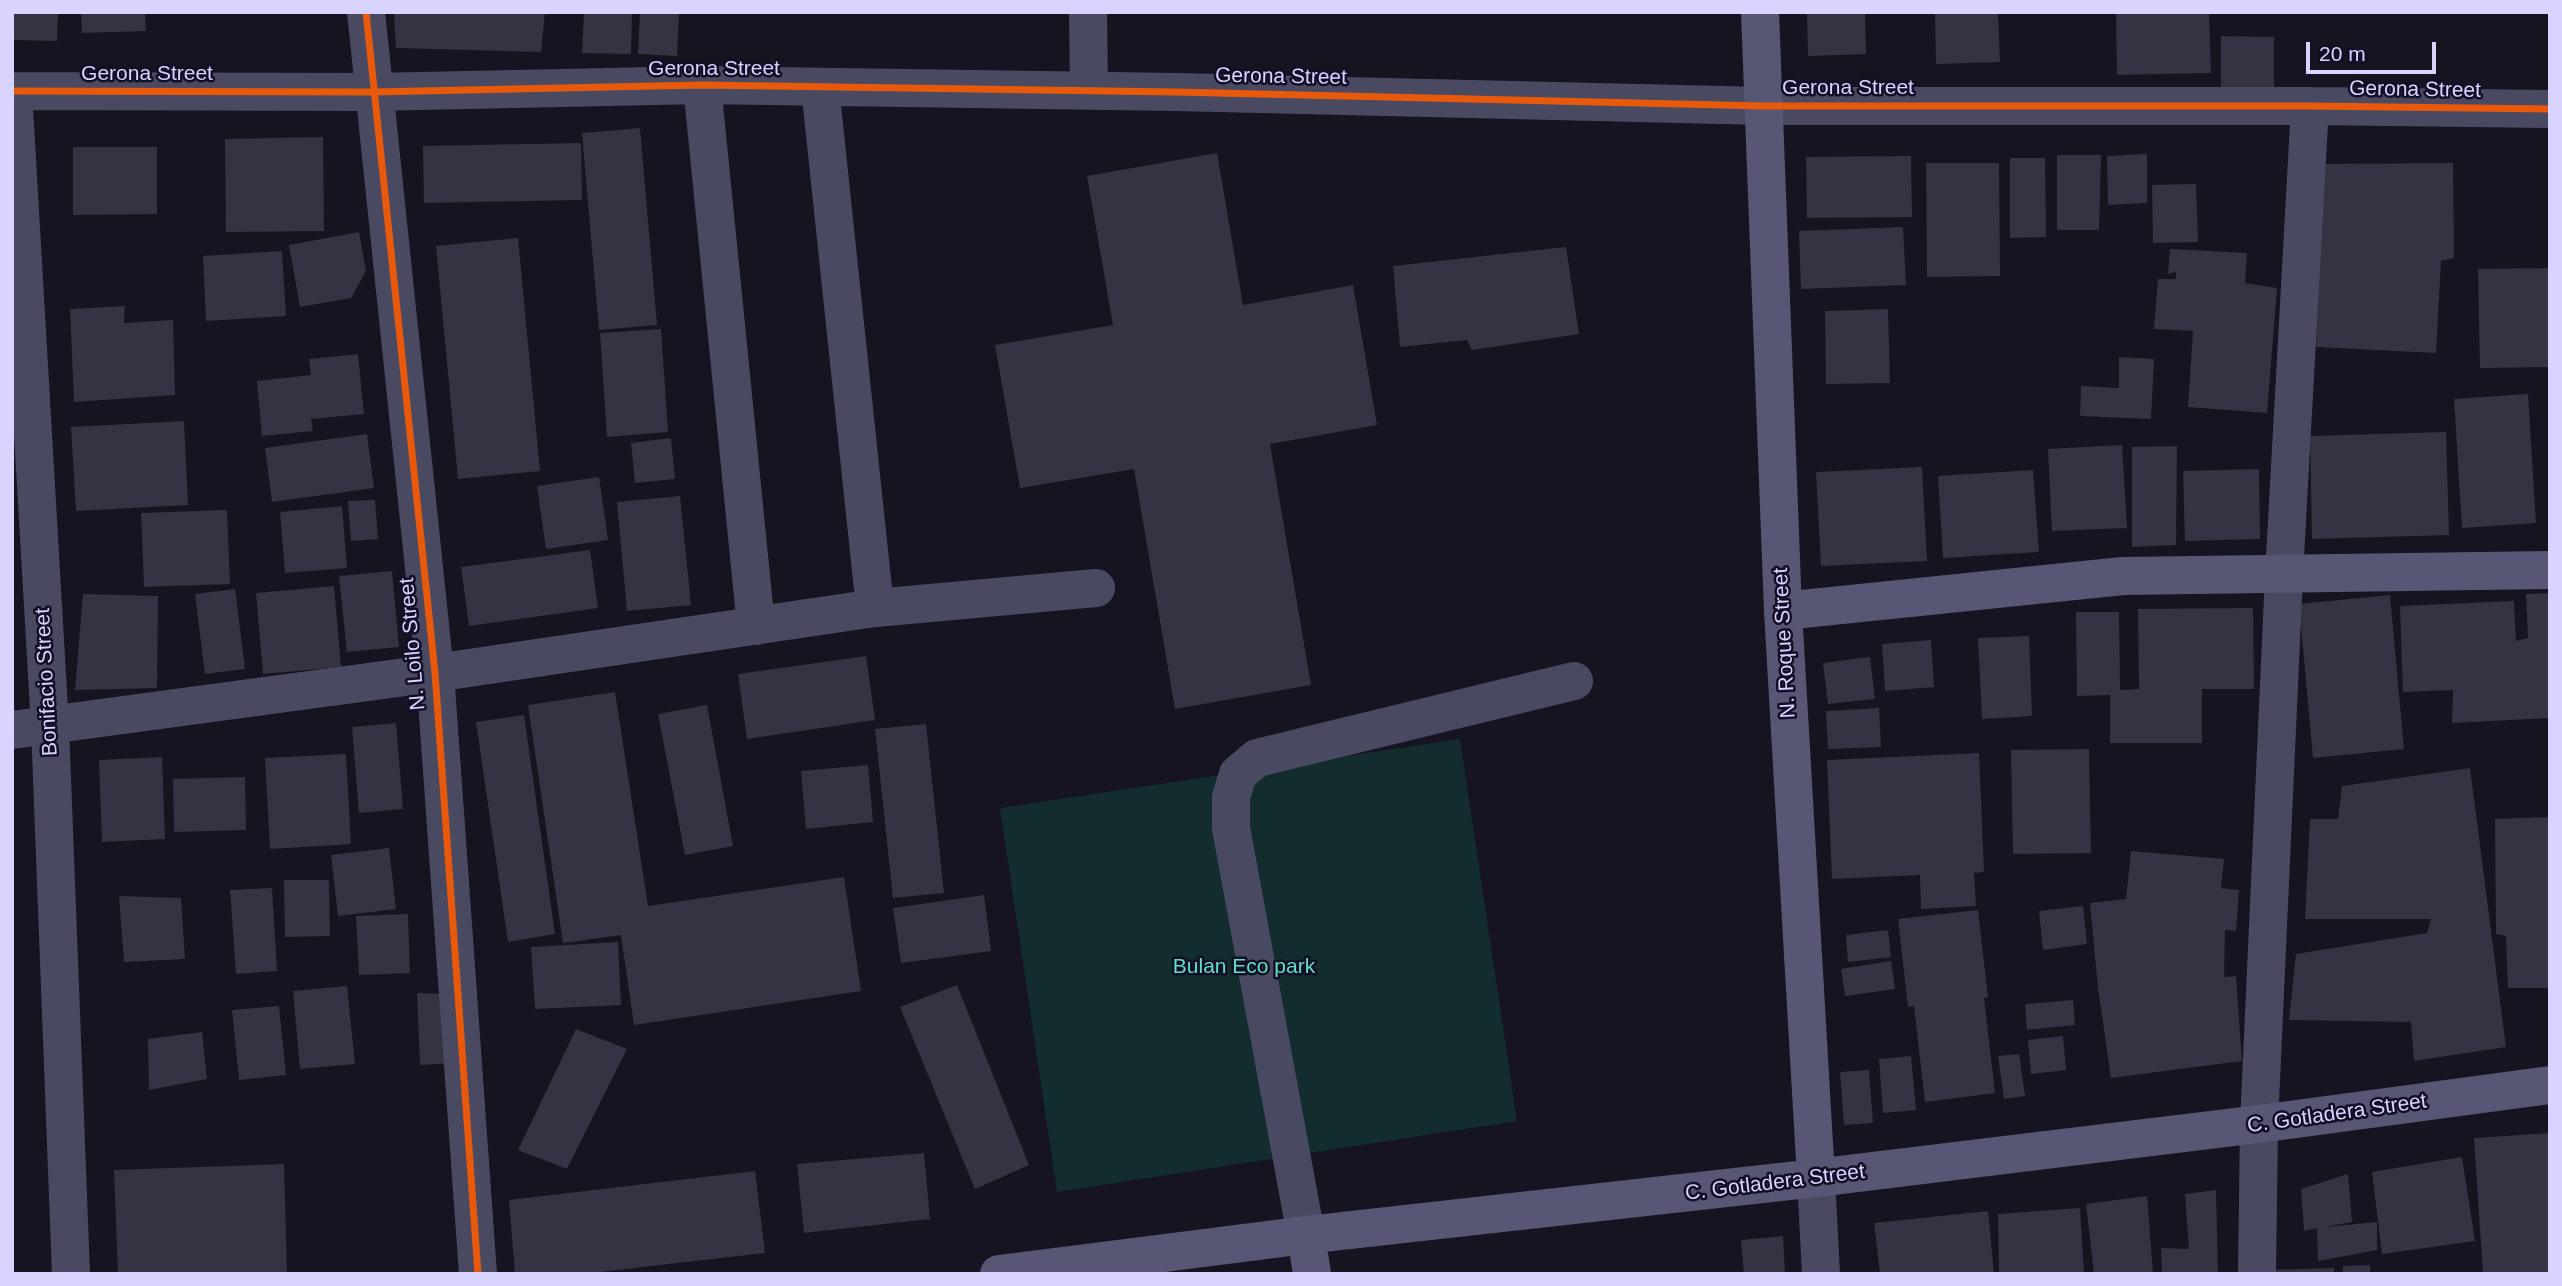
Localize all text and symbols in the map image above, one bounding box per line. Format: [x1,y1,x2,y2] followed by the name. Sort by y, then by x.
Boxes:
[2310,28,2440,72] scale bar
[2319,42,2366,65] text: 20 m
[648,56,780,82] street label: Gerona Street
[81,61,213,87] street label: Gerona Street
[1215,63,1347,91] street label: Gerona Street
[1782,75,1914,101] street label: Gerona Street
[2349,76,2481,104] street label: Gerona Street
[1768,567,1802,719] street label: N. Roque Street
[395,577,431,711] street label: N. Loilo Street
[31,607,63,757] street label: Bonifacio Street
[1173,954,1315,980] park label: Bulan Eco park
[2246,1089,2428,1139] street label: C. Gotladera Street
[1684,1159,1866,1207] street label: C. Gotladera Street

